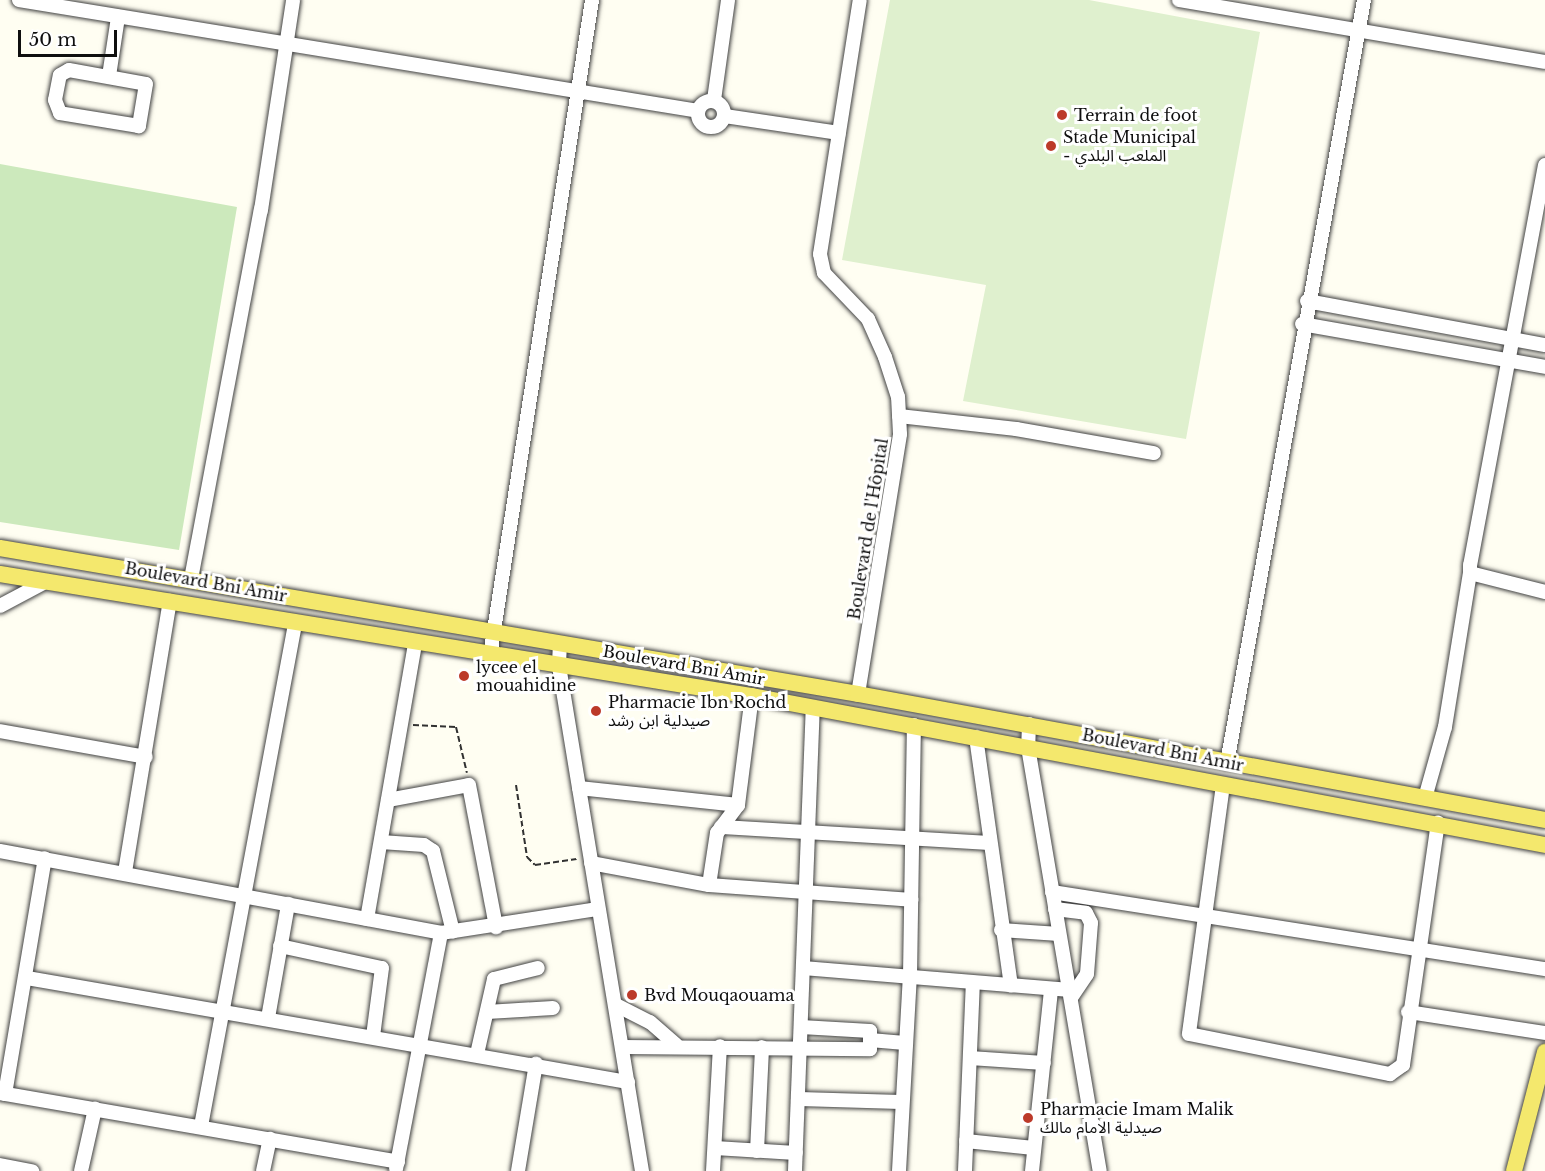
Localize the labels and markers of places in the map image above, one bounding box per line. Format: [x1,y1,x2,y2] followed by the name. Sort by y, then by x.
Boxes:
[1074,105,1197,125] place label: Terrain de foot
[1055,108,1069,122] marker: Terrain de foot
[1063,127,1196,165] place label: Stade Municipal - الملعب البلدي
[1044,139,1058,153] marker: Stade Municipal - الملعب البلدي
[476,657,576,695] place label: lycee el mouahidine
[457,669,471,683] marker: lycee el mouahidine
[608,692,786,730] place label: Pharmacie Ibn Rochd صيدلية ابن رشد
[589,704,603,718] marker: Pharmacie Ibn Rochd صيدلية ابن رشد
[644,985,794,1005] place label: Bvd Mouqaouama
[625,988,639,1002] marker: Bvd Mouqaouama
[1040,1099,1234,1137] place label: Pharmacie Imam Malik صيدلية الامام مالك
[1021,1111,1035,1125] marker: Pharmacie Imam Malik صيدلية الامام مالك

